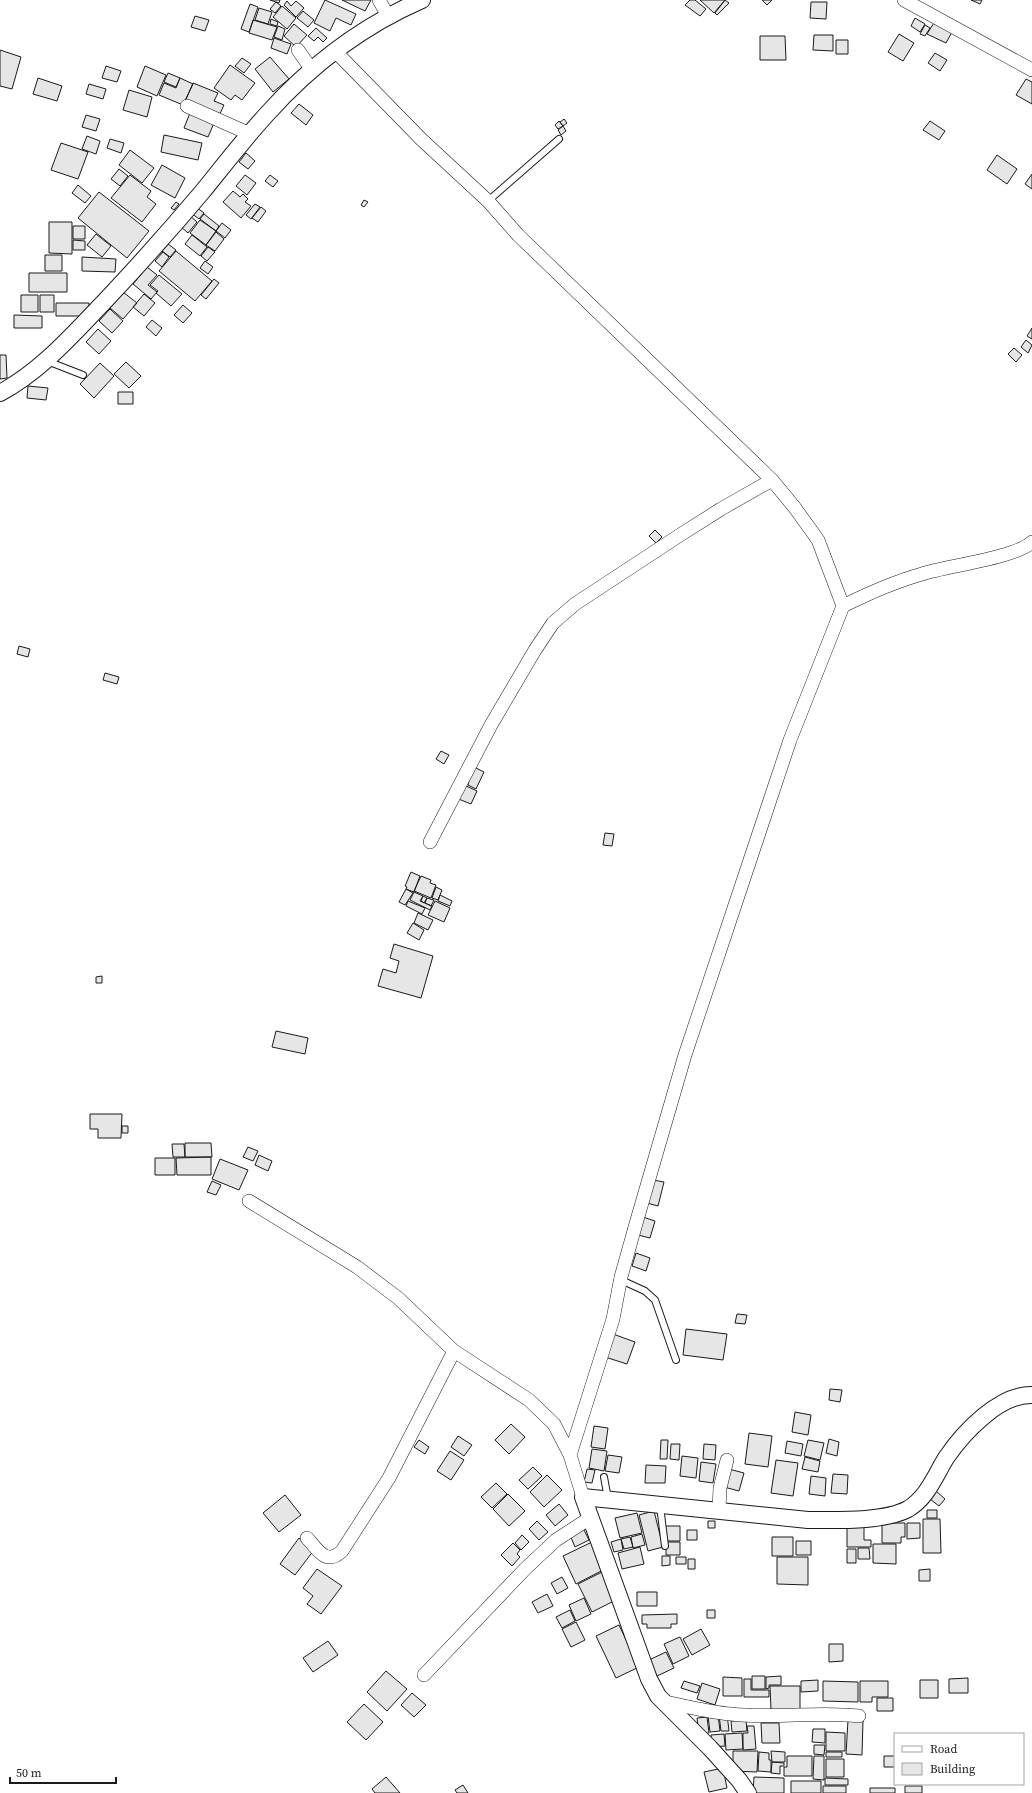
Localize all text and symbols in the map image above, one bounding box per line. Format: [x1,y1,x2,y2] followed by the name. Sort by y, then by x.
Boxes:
[894,1733,1024,1785] legend
[930,1741,957,1757] text: Road
[10,1759,116,1785] scale bar
[930,1761,975,1777] text: Building
[16,1765,42,1781] text: 50 m

